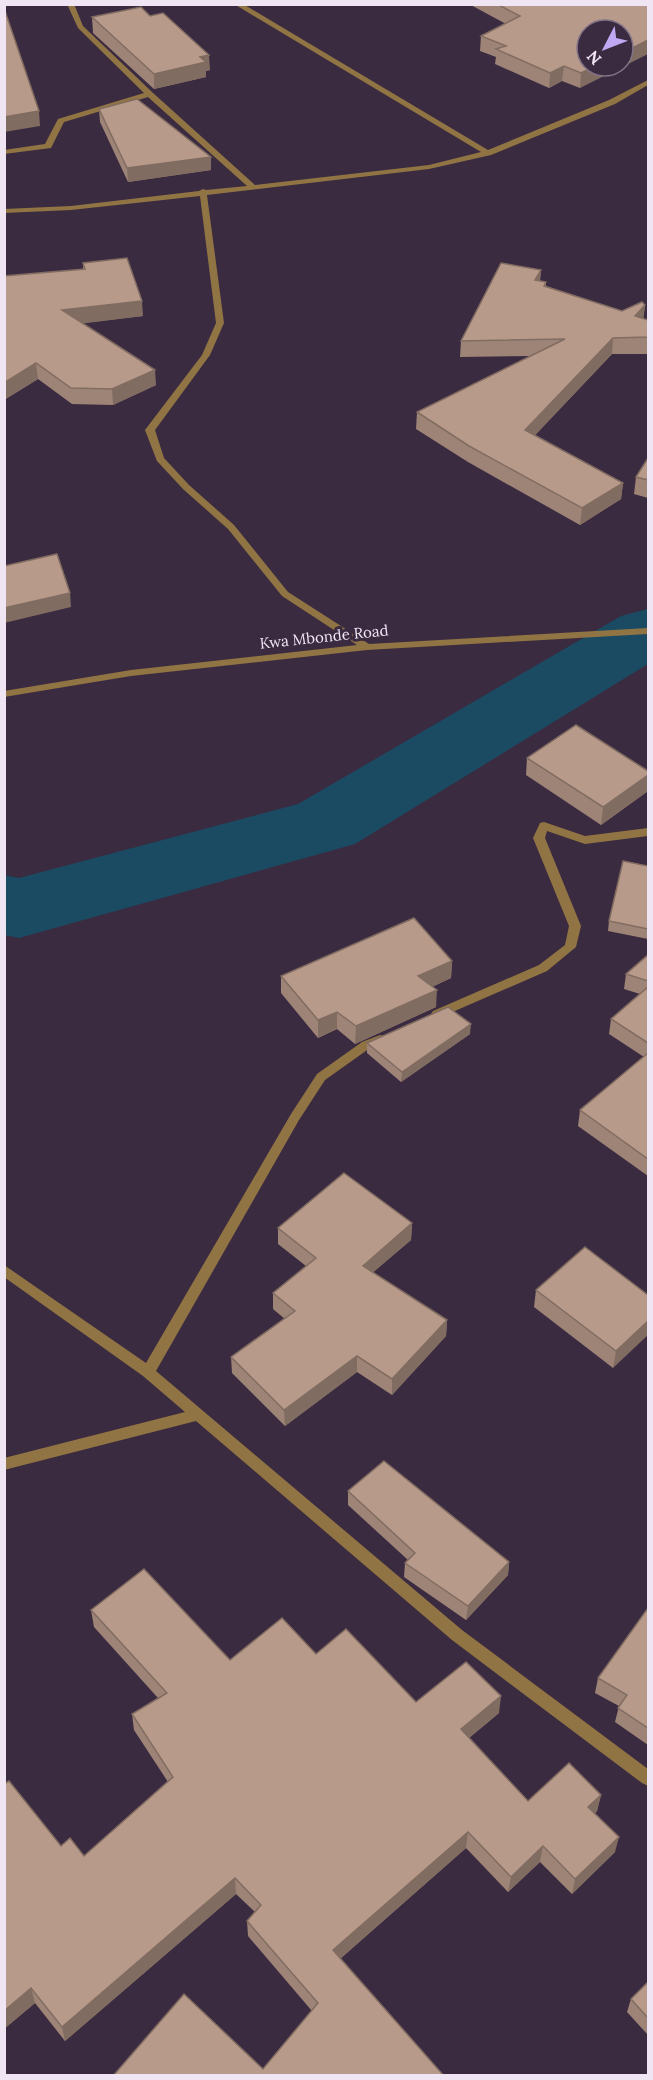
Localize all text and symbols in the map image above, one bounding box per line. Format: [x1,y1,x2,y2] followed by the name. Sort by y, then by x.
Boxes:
[575,18,635,78] north arrow
[582,47,605,69] text: N
[259,620,389,653] street label: Kwa Mbonde Road

